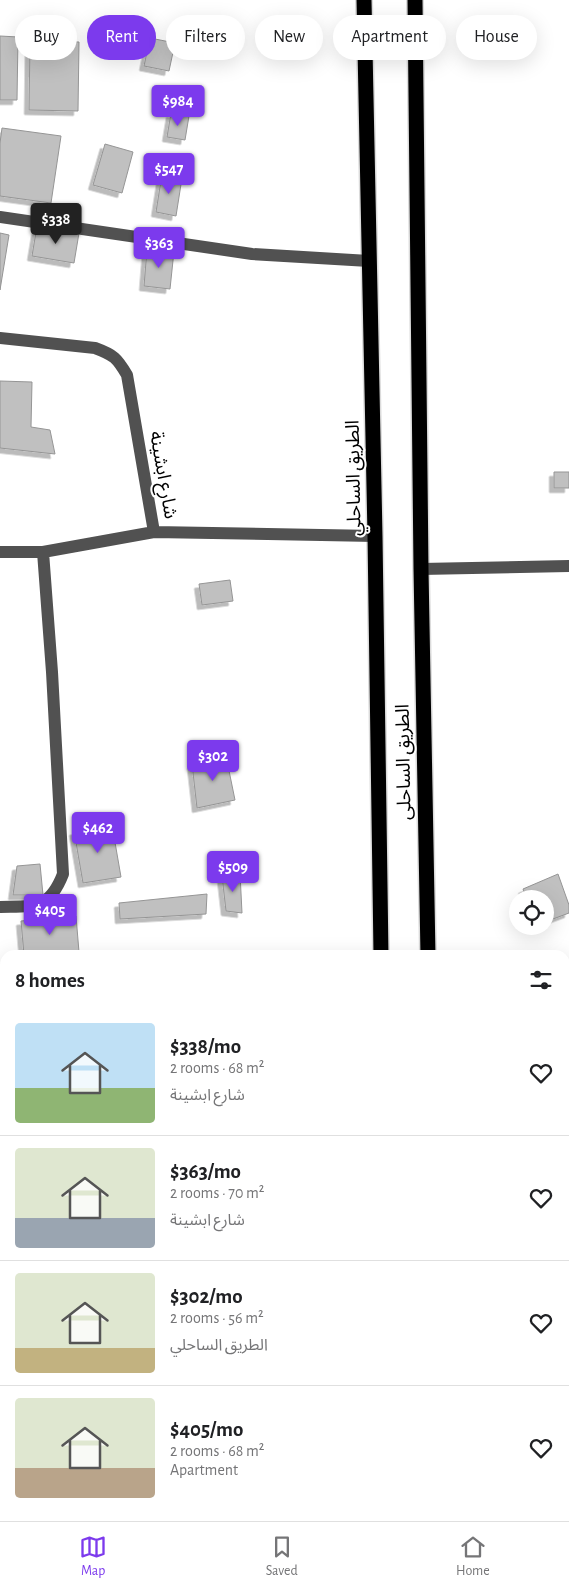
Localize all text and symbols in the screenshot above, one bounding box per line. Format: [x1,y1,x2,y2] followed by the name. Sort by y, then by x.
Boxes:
[15,15,77,60] chip: Buy
[87,15,156,60] chip: Rent
[166,15,245,60] chip: Filters
[255,15,323,60] chip: New
[333,15,446,60] chip: Apartment
[456,15,537,60] chip: House
[148,84,208,127] pin: $984
[163,93,193,109] text: $984
[139,152,199,195] pin: $547
[154,161,184,177] text: $547
[26,202,86,245] pin: $338
[42,211,70,227] text: $338
[129,226,189,269] pin: $363
[145,235,173,251] text: $363
[343,420,369,536] street label: الطريق الساحلي
[143,430,180,521] street label: شارع ابشينة
[393,704,416,820] street label: الطريق الساحلى
[183,740,243,782] pin: $302
[198,748,228,764] text: $302
[68,812,128,854] pin: $462
[83,820,113,836] text: $462
[203,850,263,893] pin: $509
[218,859,248,875] text: $509
[509,890,554,935] map controls
[509,890,554,935] button: locate
[20,894,80,936] pin: $405
[35,902,65,918] text: $405
[527,966,555,994] icon: filters
[15,970,85,991] text: 8 homes
[170,1036,241,1057] text: $338/mo
[55,1043,115,1103] icon: home
[527,1059,555,1087] icon: heart
[170,1060,264,1076] text: 2 rooms · 68 m²
[170,1087,245,1103] text: شارع ابشينة
[170,1161,241,1182] text: $363/mo
[55,1168,115,1228] icon: home
[527,1184,555,1212] icon: heart
[170,1185,264,1201] text: 2 rooms · 70 m²
[170,1212,245,1228] text: شارع ابشينة
[170,1286,243,1307] text: $302/mo
[55,1293,115,1353] icon: home
[527,1309,555,1337] icon: heart
[170,1310,264,1326] text: 2 rooms · 56 m²
[170,1337,268,1353] text: الطريق الساحلي
[55,1418,115,1478] icon: home
[170,1419,243,1440] text: $405/mo
[527,1434,555,1462] icon: heart
[170,1443,264,1459] text: 2 rooms · 68 m²
[170,1462,238,1478] text: Apartment
[79,1533,107,1580] tab: Map
[266,1533,298,1580] tab: Saved
[456,1533,490,1580] tab: Home

